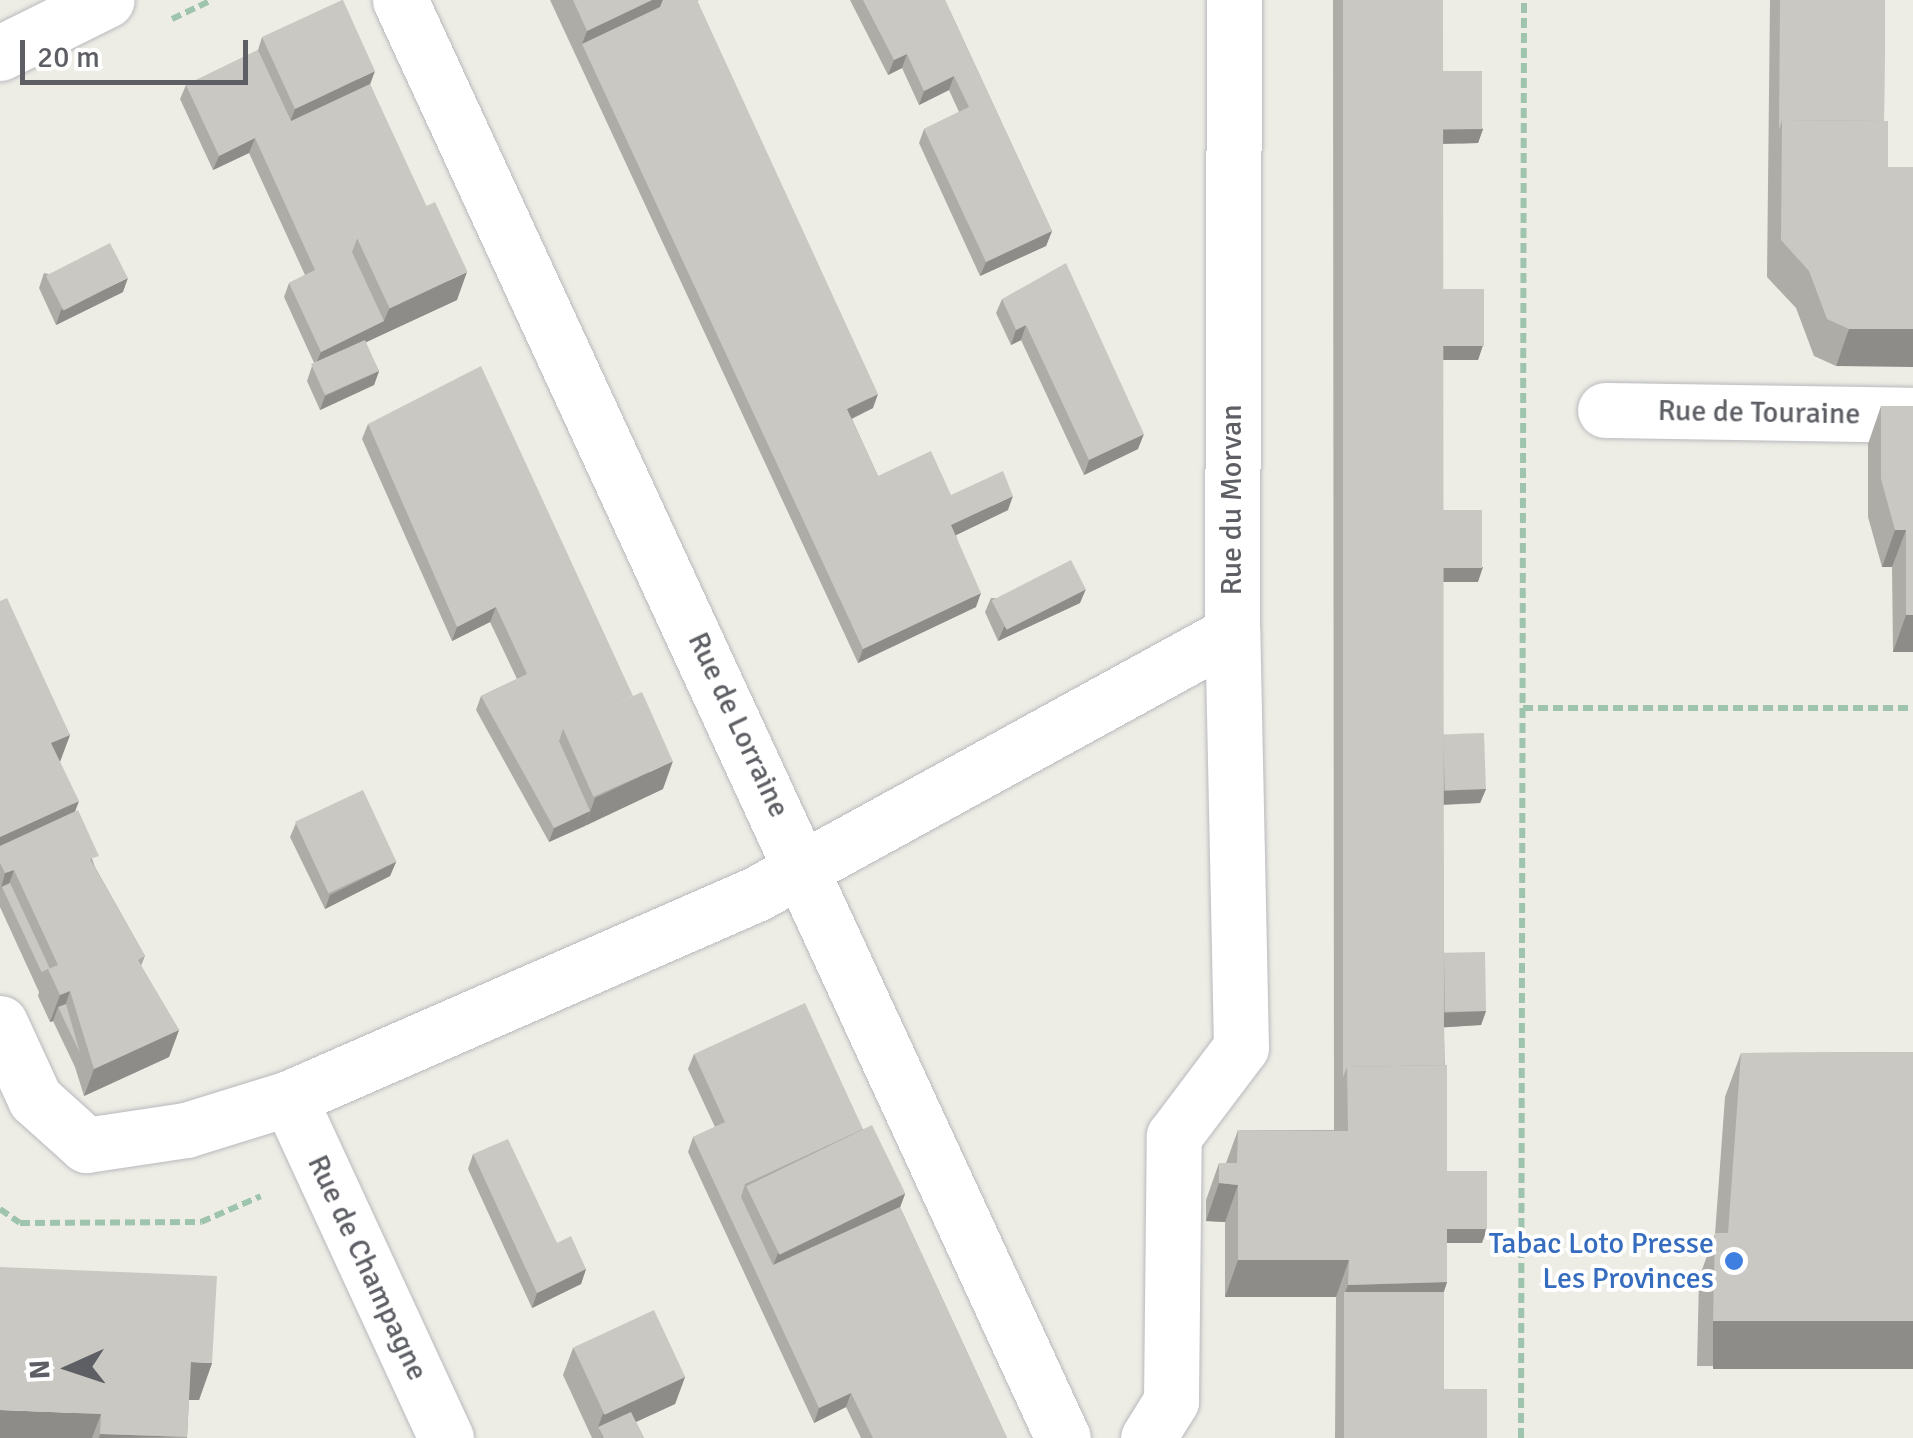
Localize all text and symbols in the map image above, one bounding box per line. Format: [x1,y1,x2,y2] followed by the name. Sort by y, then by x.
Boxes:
[25,20,252,82] scale bar
[37,39,100,76] text: 20 m
[1657,393,1861,433] street label: Rue de Touraine
[1214,404,1250,596] street label: Rue du Morvan
[679,627,797,823] street label: Rue de Lorraine
[299,1150,435,1386] street label: Rue de Champagne
[1489,1226,1714,1296] place label: Tabac Loto Presse Les Provinces
[1723,1250,1745,1272] marker: Tabac Loto Presse Les Provinces
[20,1318,120,1418] north arrow
[23,1359,58,1380] text: N

